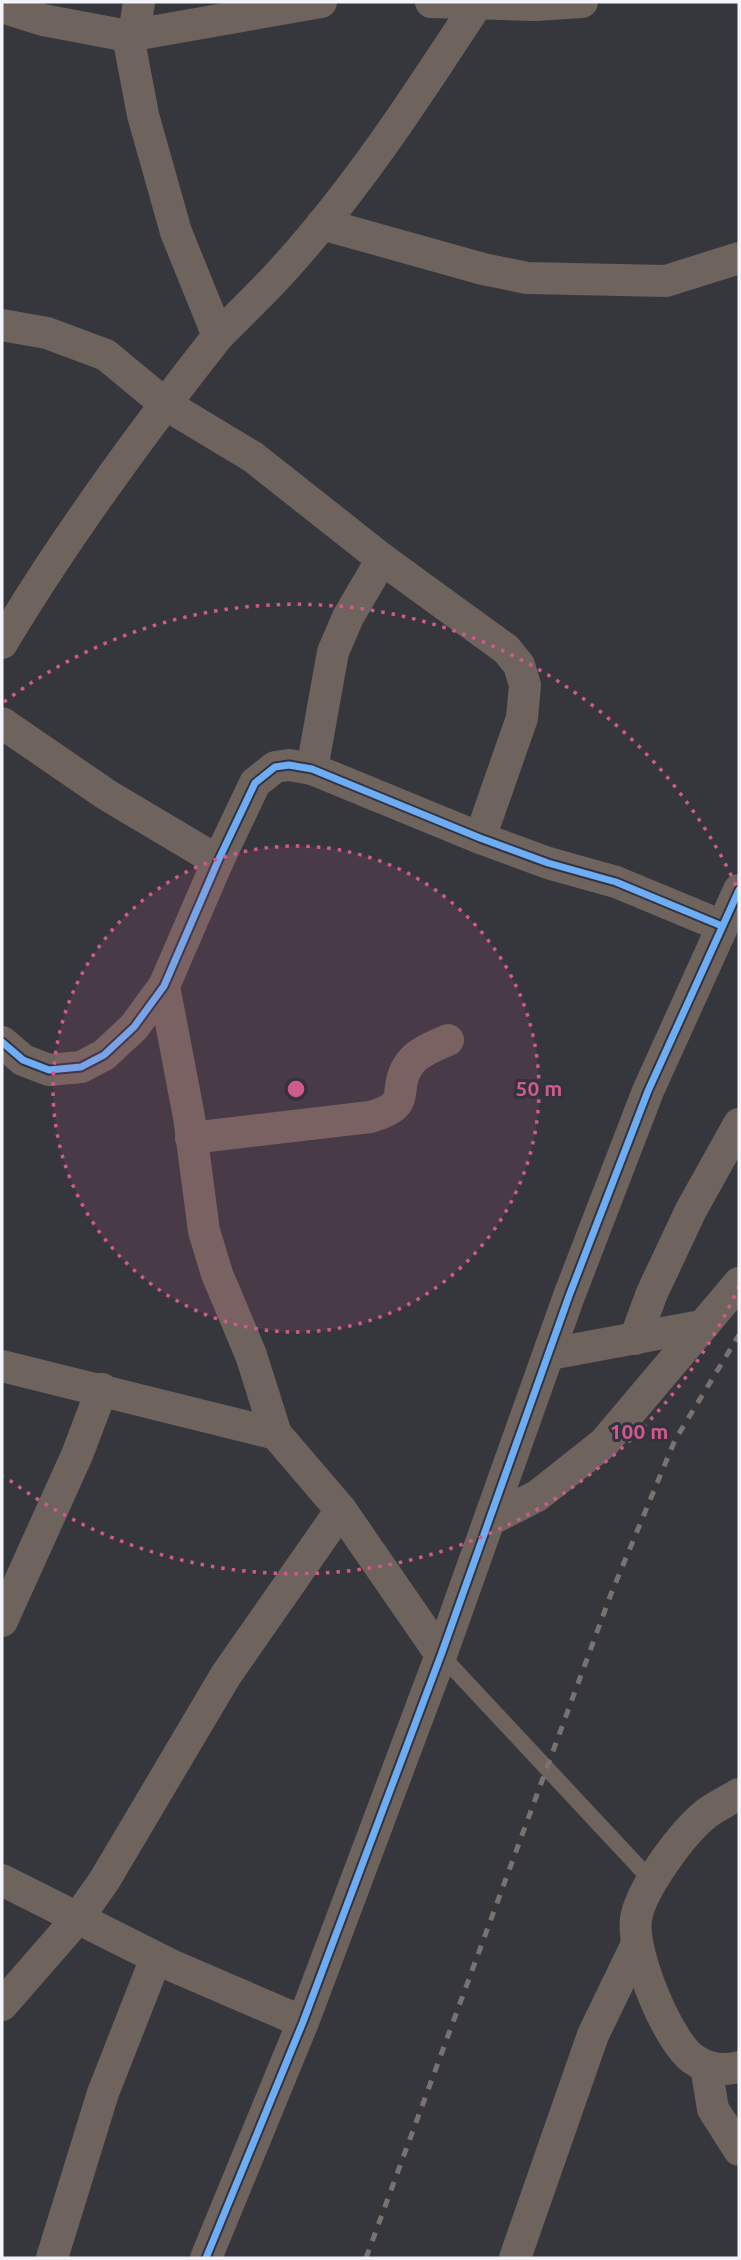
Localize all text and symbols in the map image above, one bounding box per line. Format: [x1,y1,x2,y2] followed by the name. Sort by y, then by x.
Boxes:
[516,1076,562,1100] text: 50 m
[284,1077,308,1101] centre of rings
[610,1419,668,1443] text: 100 m

